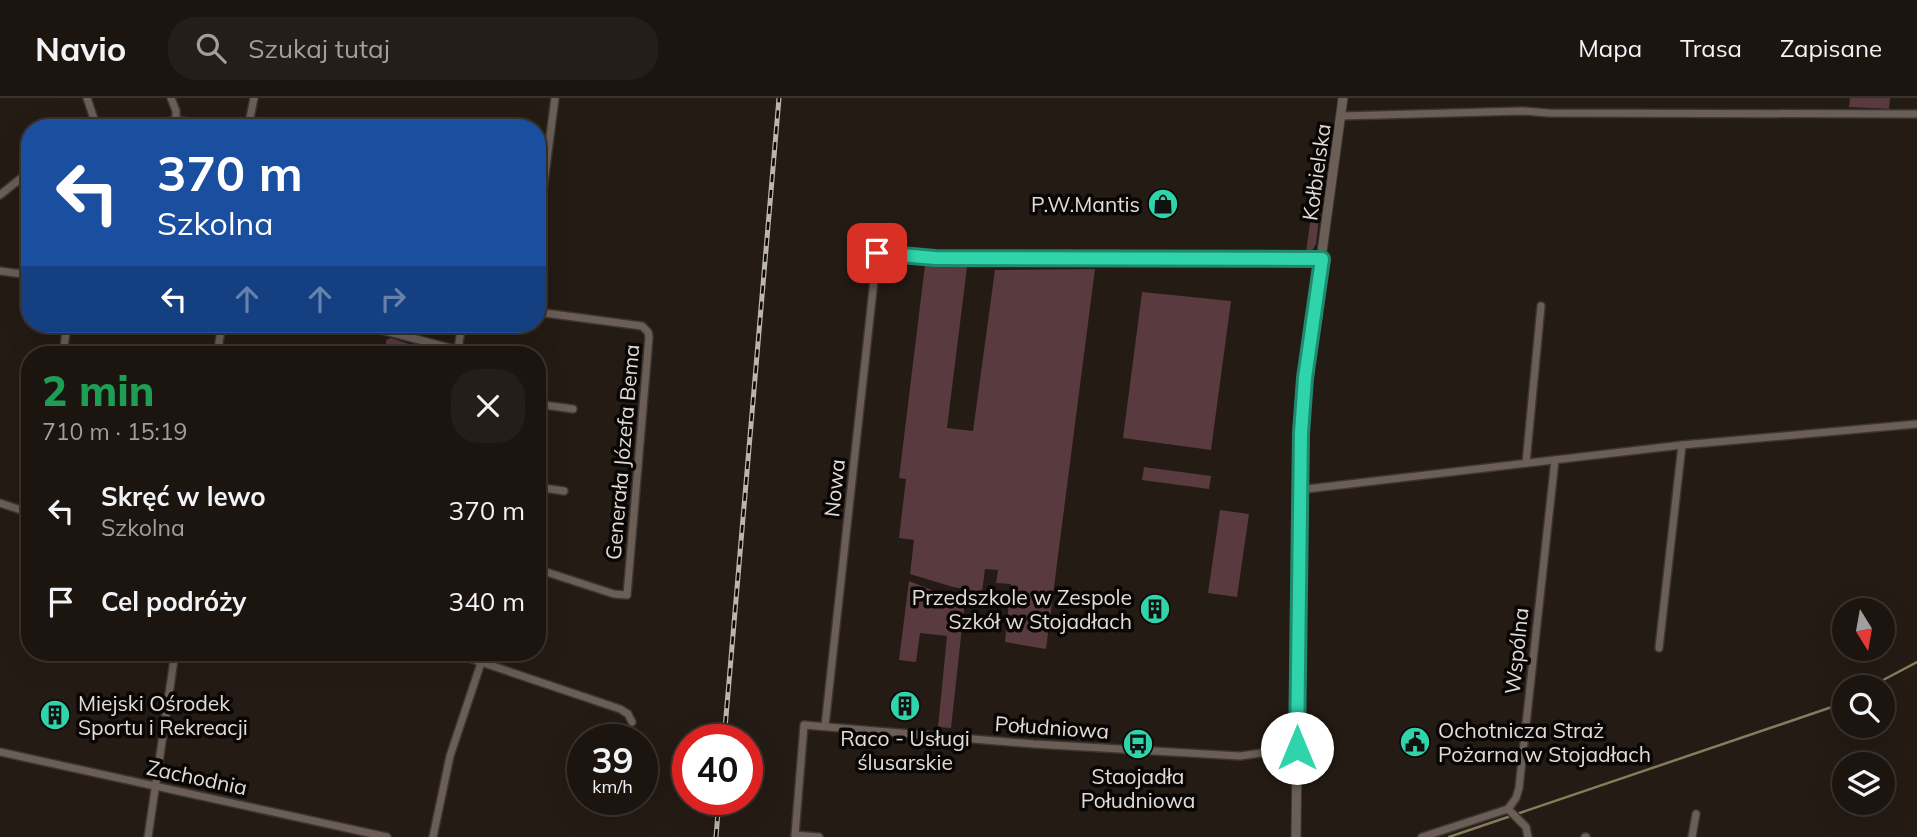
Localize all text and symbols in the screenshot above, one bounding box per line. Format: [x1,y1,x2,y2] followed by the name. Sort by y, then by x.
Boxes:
[168,17,658,80] search box
[35,28,126,69] text: Navio
[192,29,230,67] icon: search
[248,32,390,65] text: Szukaj tutaj
[1578,33,1642,63] text: Mapa
[1680,33,1742,63] text: Trasa
[1780,33,1882,63] text: Zapisane
[1296,122,1336,222] street label: Kołbielska
[157,142,303,203] text: 370 m
[42,147,133,238] icon: left
[1146,187,1180,221] shop icon: P.W.Mantis
[1031,191,1140,217] place label: P.W.Mantis
[157,203,273,243] text: Szkolna
[847,223,907,283] pin
[858,234,896,272] icon: arrive
[155,280,193,318] icon: left
[228,280,266,318] icon: ahead
[301,280,339,318] icon: ahead
[374,280,412,318] icon: right
[600,343,644,561] street label: Generała Józefa Bema
[42,364,155,417] text: 2 min
[451,369,525,443] button: close
[42,417,187,446] text: 710 m · 15:19
[818,458,850,518] street label: Nowa
[101,480,266,513] text: Skręć w lewo
[42,492,80,530] icon: left
[449,494,525,527] text: 370 m
[101,513,185,542] text: Szkolna
[42,583,80,621] icon: arrive
[912,584,1132,634] place label: Przedszkole w Zespole Szkół w Stojadłach
[101,585,246,618] text: Cel podróży
[449,585,525,618] text: 340 m
[1138,592,1172,626] building icon: Przedszkole w Zespole Szkół w Stojadłach
[1832,598,1895,662] north arrow
[1832,598,1895,815] map controls
[1499,606,1533,696] street label: Wspólna
[1832,675,1895,738] button: search
[888,689,922,723] building icon: Raco - Usługi ślusarskie
[78,690,248,740] place label: Miejski Ośrodek Sportu i Rekreacji
[38,698,72,732] building icon: Miejski Ośrodek Sportu i Rekreacji
[994,710,1110,744] street label: Południowa
[1260,711,1334,785] position arrow
[1438,717,1651,767] place label: Ochotnicza Straż Pożarna w Stojadłach
[672,724,763,815] speed limit sign: 40
[840,725,970,775] place label: Raco - Usługi ślusarskie
[1398,725,1432,759] public building icon: Ochotnicza Straż Pożarna w Stojadłach
[1121,727,1155,761] bus stop icon: Staojadła Południowa
[591,738,634,782] text: 39
[1832,752,1895,815] button: layers
[144,754,250,800] street label: Zachodnia
[1081,763,1195,813] place label: Staojadła Południowa
[592,775,633,798] text: km/h

